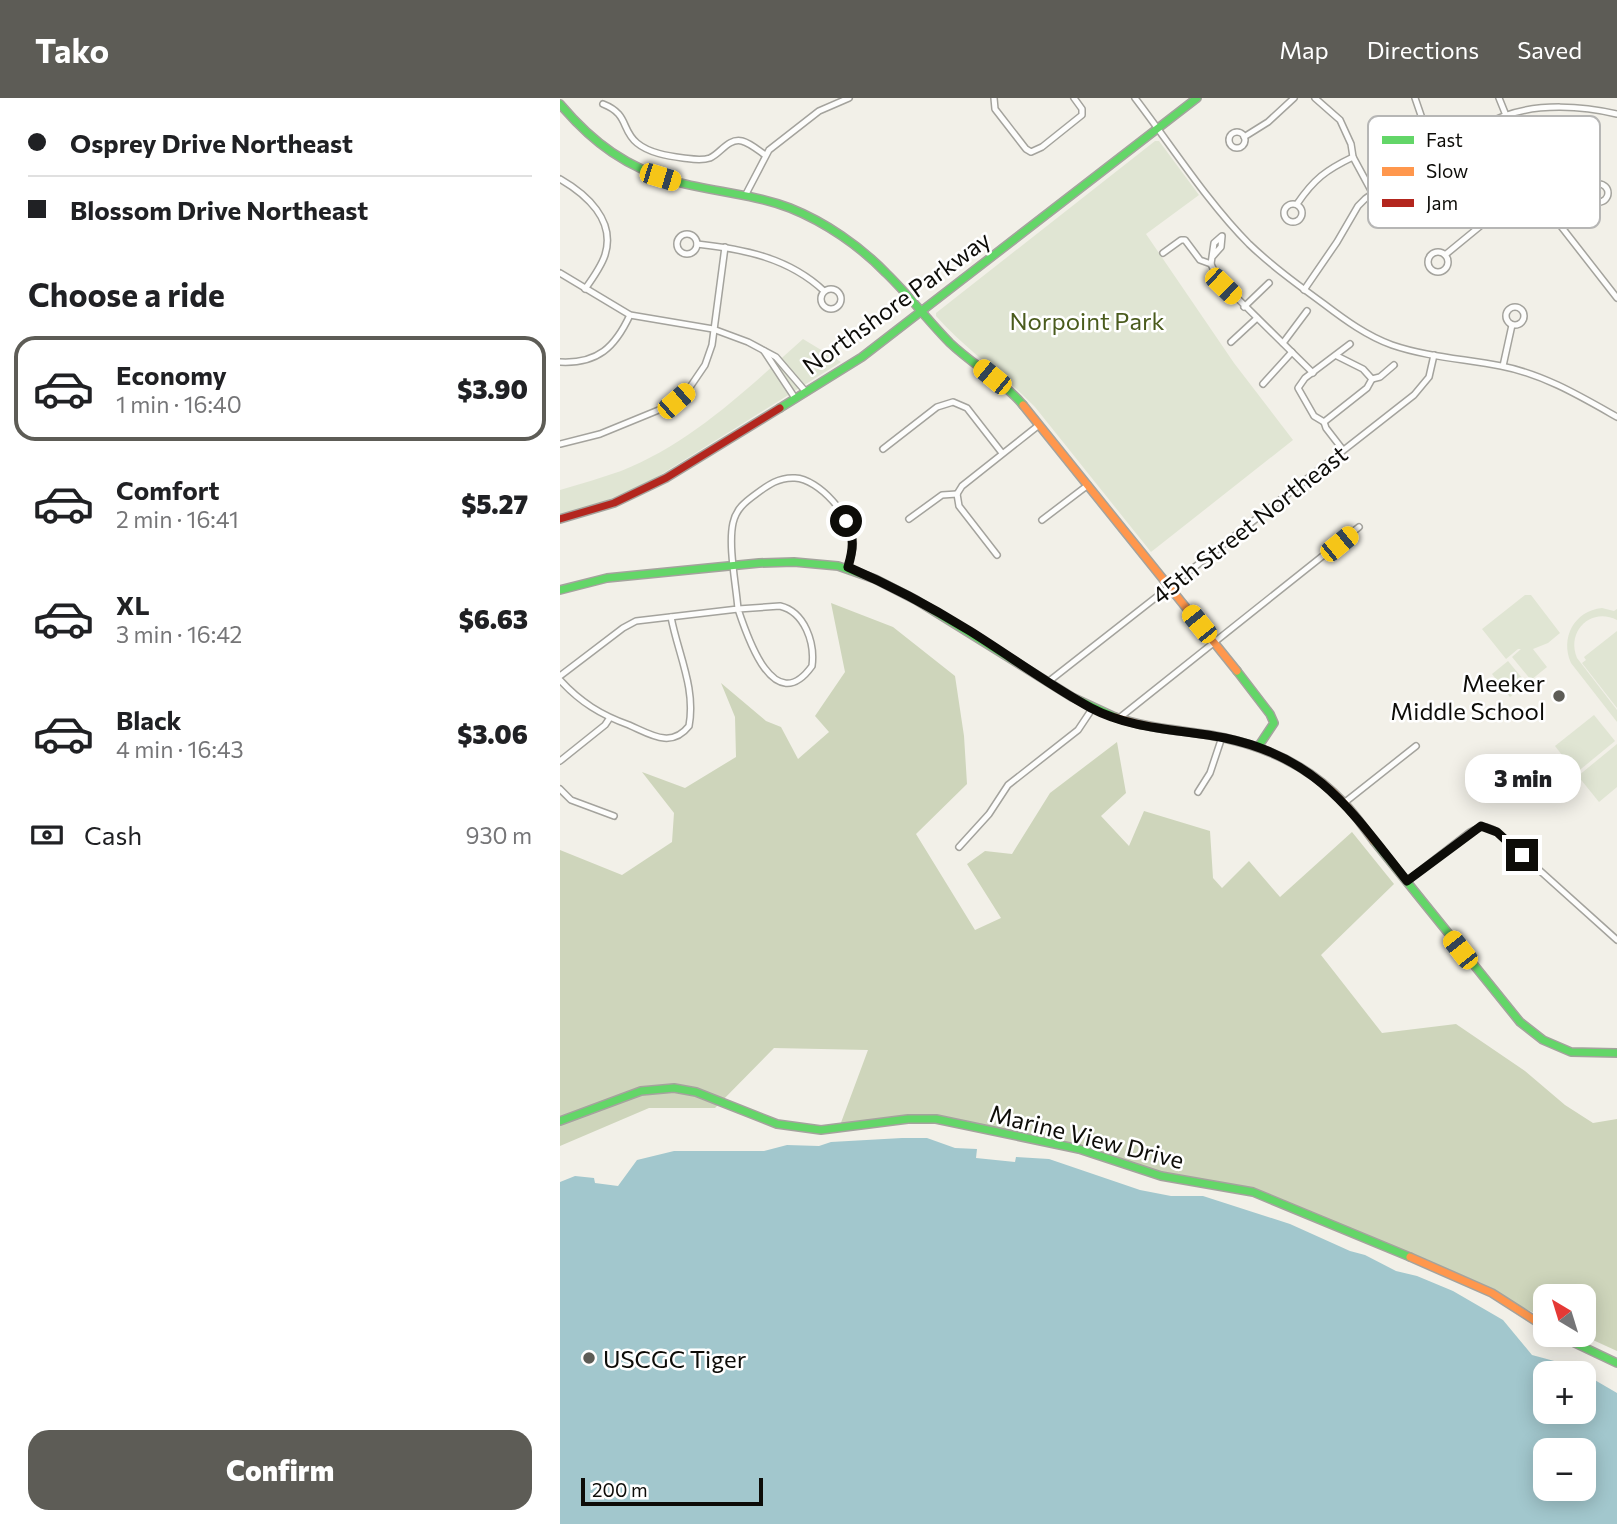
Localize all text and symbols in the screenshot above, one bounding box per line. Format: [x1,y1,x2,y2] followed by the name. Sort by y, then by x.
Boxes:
[35,29,109,70] text: Tako
[1279,35,1329,64] text: Map
[1367,35,1479,64] text: Directions
[1517,35,1582,64] text: Saved
[1368,116,1600,228] legend
[70,127,353,158] text: Osprey Drive Northeast
[1426,128,1463,151] text: Fast
[1426,159,1468,182] text: Slow
[637,161,684,193] car
[1426,191,1458,214] text: Jam
[70,194,368,225] text: Blossom Drive Northeast
[796,224,996,380] street label: Northshore Parkway
[1201,264,1246,308] car
[28,274,225,314] text: Choose a ride
[1009,306,1165,335] park label: Norpoint Park
[970,356,1015,398] car
[32,357,95,420] icon: car
[116,359,227,390] text: Economy
[457,373,528,404] text: $3.90
[654,379,699,423] car
[116,390,242,418] text: 1 min · 16:40
[1145,438,1353,609] street label: 45th Street Northeast
[32,472,95,535] icon: car
[116,474,219,505] text: Comfort
[461,488,528,519] text: $5.27
[116,505,239,533] text: 2 min · 16:41
[830,505,862,537] route start
[1317,523,1362,565] car
[32,587,95,650] icon: car
[116,589,150,620] text: XL
[1178,601,1221,647] car
[459,603,528,634] text: $6.63
[116,620,242,648] text: 3 min · 16:42
[1390,668,1545,725] place label: Meeker Middle School
[1551,688,1567,704] marker: Meeker Middle School
[32,702,95,765] icon: car
[116,704,182,735] text: Black
[457,718,528,749] text: $3.06
[116,735,244,763] text: 4 min · 16:43
[1464,754,1580,802] callout: 3 min
[1494,764,1552,792] text: 3 min
[28,816,66,854] icon: cash
[84,819,142,850] text: Cash
[466,821,532,849] text: 930 m
[1506,839,1538,871] route end
[1439,927,1482,973] car
[987,1098,1187,1174] street label: Marine View Drive
[1533,1284,1596,1348] north arrow
[1533,1284,1596,1501] map controls
[603,1344,747,1373] place label: USCGC Tiger
[581,1350,597,1366] marker: USCGC Tiger
[1533,1361,1596,1424] button: +
[28,1430,532,1510] button: Confirm
[1533,1438,1596,1501] button: −
[581,1475,763,1507] scale bar
[592,1478,648,1501] text: 200 m

